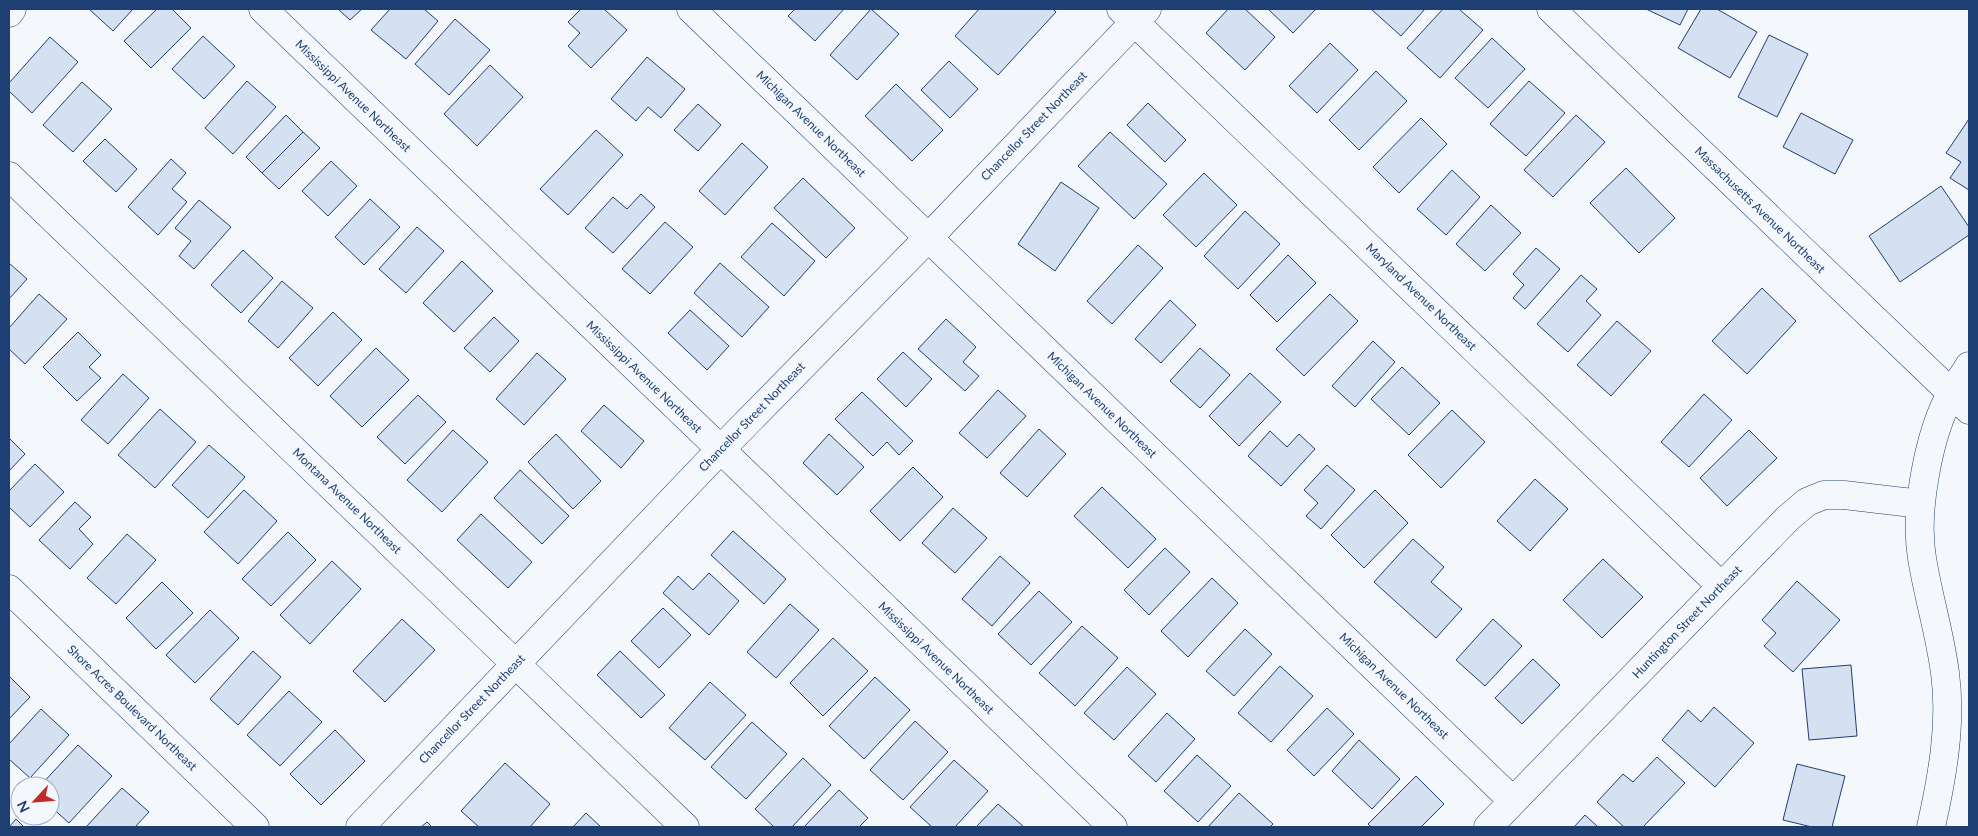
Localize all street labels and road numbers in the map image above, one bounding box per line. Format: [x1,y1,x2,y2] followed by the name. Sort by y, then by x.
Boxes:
[292,36,415,155] street label: Mississippi Avenue Northeast
[753,67,870,180] street label: Michigan Avenue Northeast
[977,67,1090,184] street label: Chancellor Street Northeast
[1692,143,1829,277] street label: Massachusetts Avenue Northeast
[1363,240,1480,354] street label: Maryland Avenue Northeast
[583,317,706,436] street label: Mississippi Avenue Northeast
[1044,348,1161,461] street label: Michigan Avenue Northeast
[695,358,808,475] street label: Chancellor Street Northeast
[290,445,405,557] street label: Montana Avenue Northeast
[1629,562,1745,681] street label: Huntington Street Northeast
[875,598,998,717] street label: Mississippi Avenue Northeast
[1336,629,1453,742] street label: Michigan Avenue Northeast
[64,642,201,774] street label: Shore Acres Boulevard Northeast
[415,650,528,767] street label: Chancellor Street Northeast

